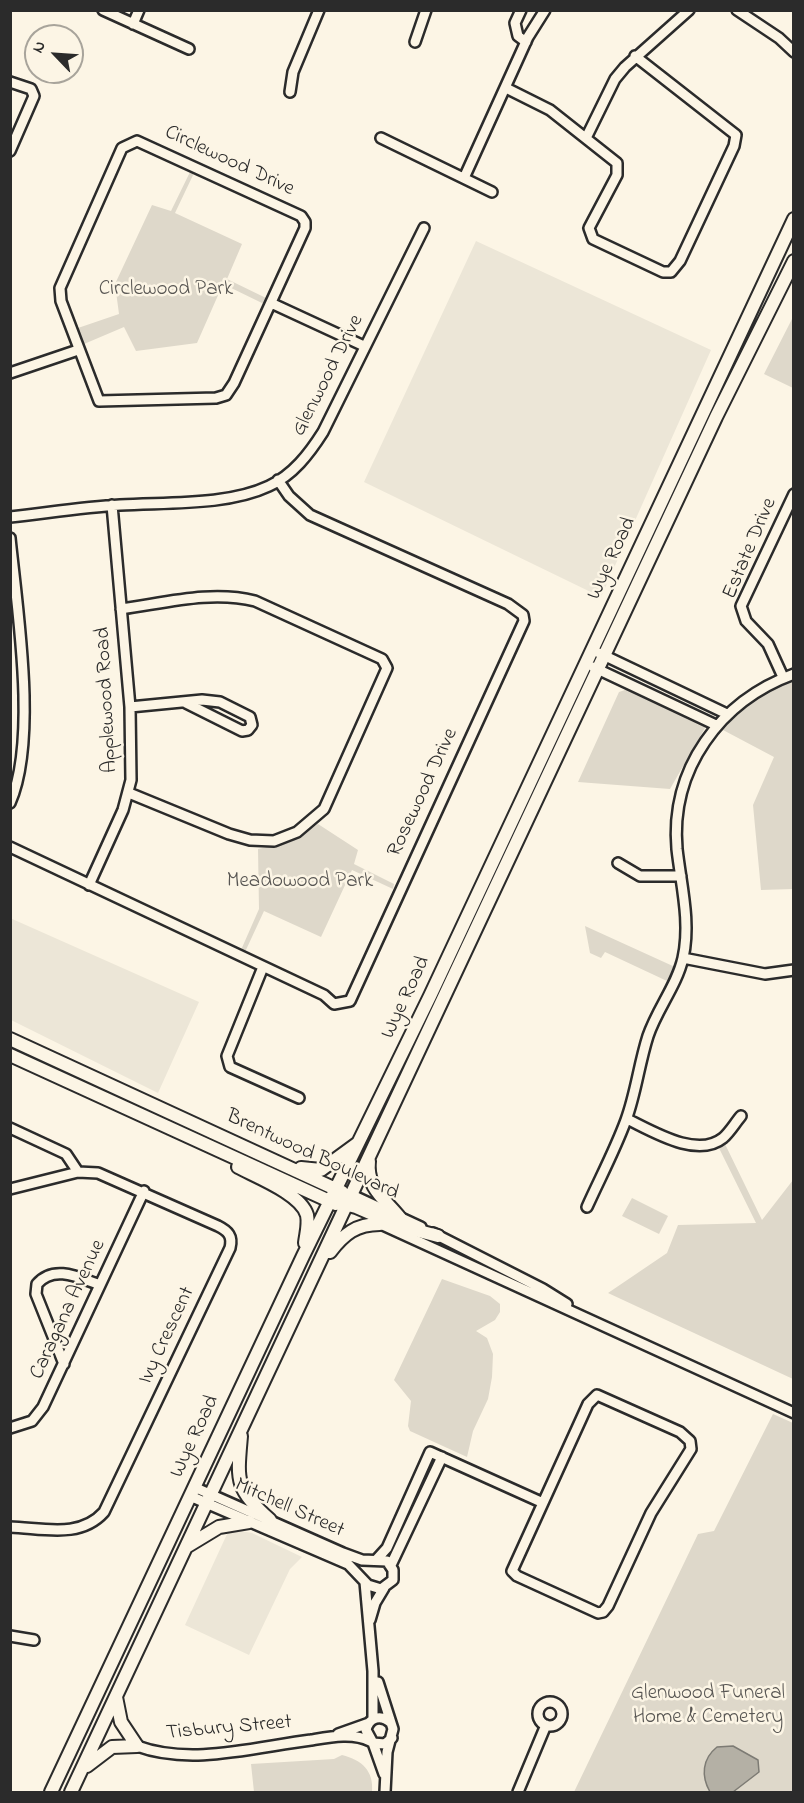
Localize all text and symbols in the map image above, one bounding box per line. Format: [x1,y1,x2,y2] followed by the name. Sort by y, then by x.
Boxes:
[24,24,84,84] north arrow
[26,37,53,57] text: N
[160,121,298,203] street label: Circlewood Drive
[99,278,233,304] park label: Circlewood Park
[288,311,370,441] street label: Glenwood Drive
[718,495,784,603] street label: Estate Drive
[583,514,643,604] street label: Wye Road
[92,626,124,774] street label: Applewood Road
[383,725,465,861] street label: Rosewood Drive
[227,870,373,896] park label: Meadowood Park
[377,953,437,1043] street label: Wye Road
[222,1105,402,1207] street label: Brentwood Boulevard
[26,1236,112,1384] street label: Caragana Avenue
[135,1283,201,1389] street label: Ivy Crescent
[166,1392,226,1482] street label: Wye Road
[230,1474,348,1544] street label: Mitchell Street
[631,1682,785,1732] park label: Glenwood Funeral Home & Cemetery
[165,1711,293,1747] street label: Tisbury Street

